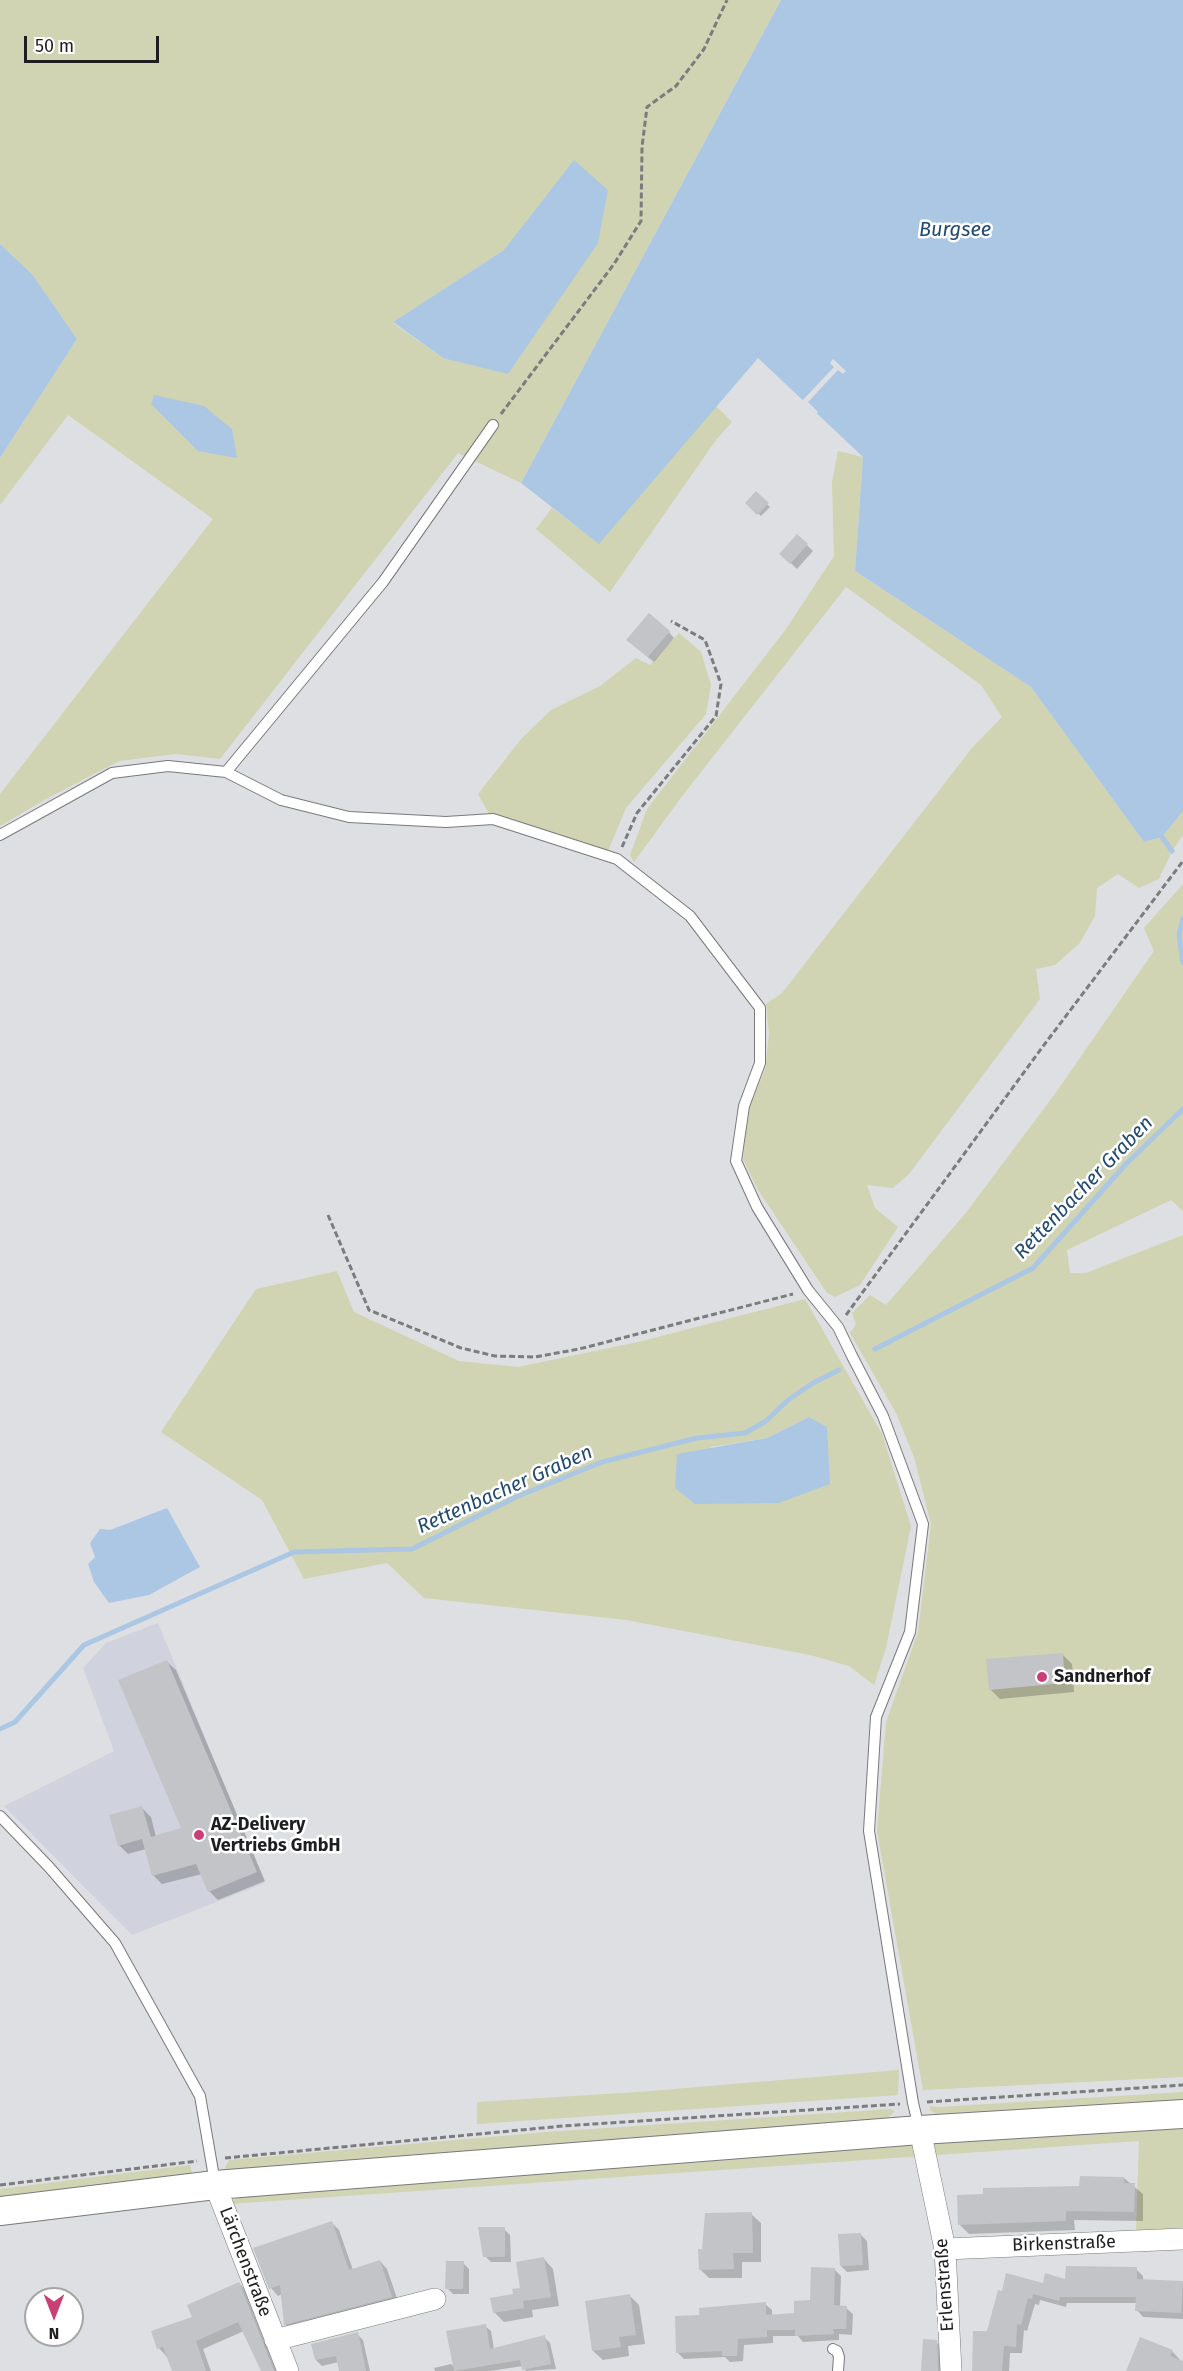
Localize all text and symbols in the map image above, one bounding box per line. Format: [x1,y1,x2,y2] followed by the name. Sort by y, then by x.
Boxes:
[27,24,162,62] scale bar
[35,35,74,57] text: 50 m
[919,218,991,242] water label: Burgsee
[1010,1112,1158,1264] water label: Rettenbacher Graben
[414,1441,596,1539] water label: Rettenbacher Graben
[1054,1666,1150,1688] place label: Sandnerhof
[1035,1670,1049,1684] marker: Sandnerhof
[211,1814,340,1856] place label: AZ-Delivery Vertriebs GmbH
[192,1828,206,1842] marker: AZ-Delivery Vertriebs GmbH
[214,2204,276,2320] street label: Lärchenstraße
[1012,2231,1116,2257] street label: Birkenstraße
[931,2238,959,2332] street label: Erlenstraße
[24,2287,84,2347] north arrow
[49,2324,59,2343] text: N

